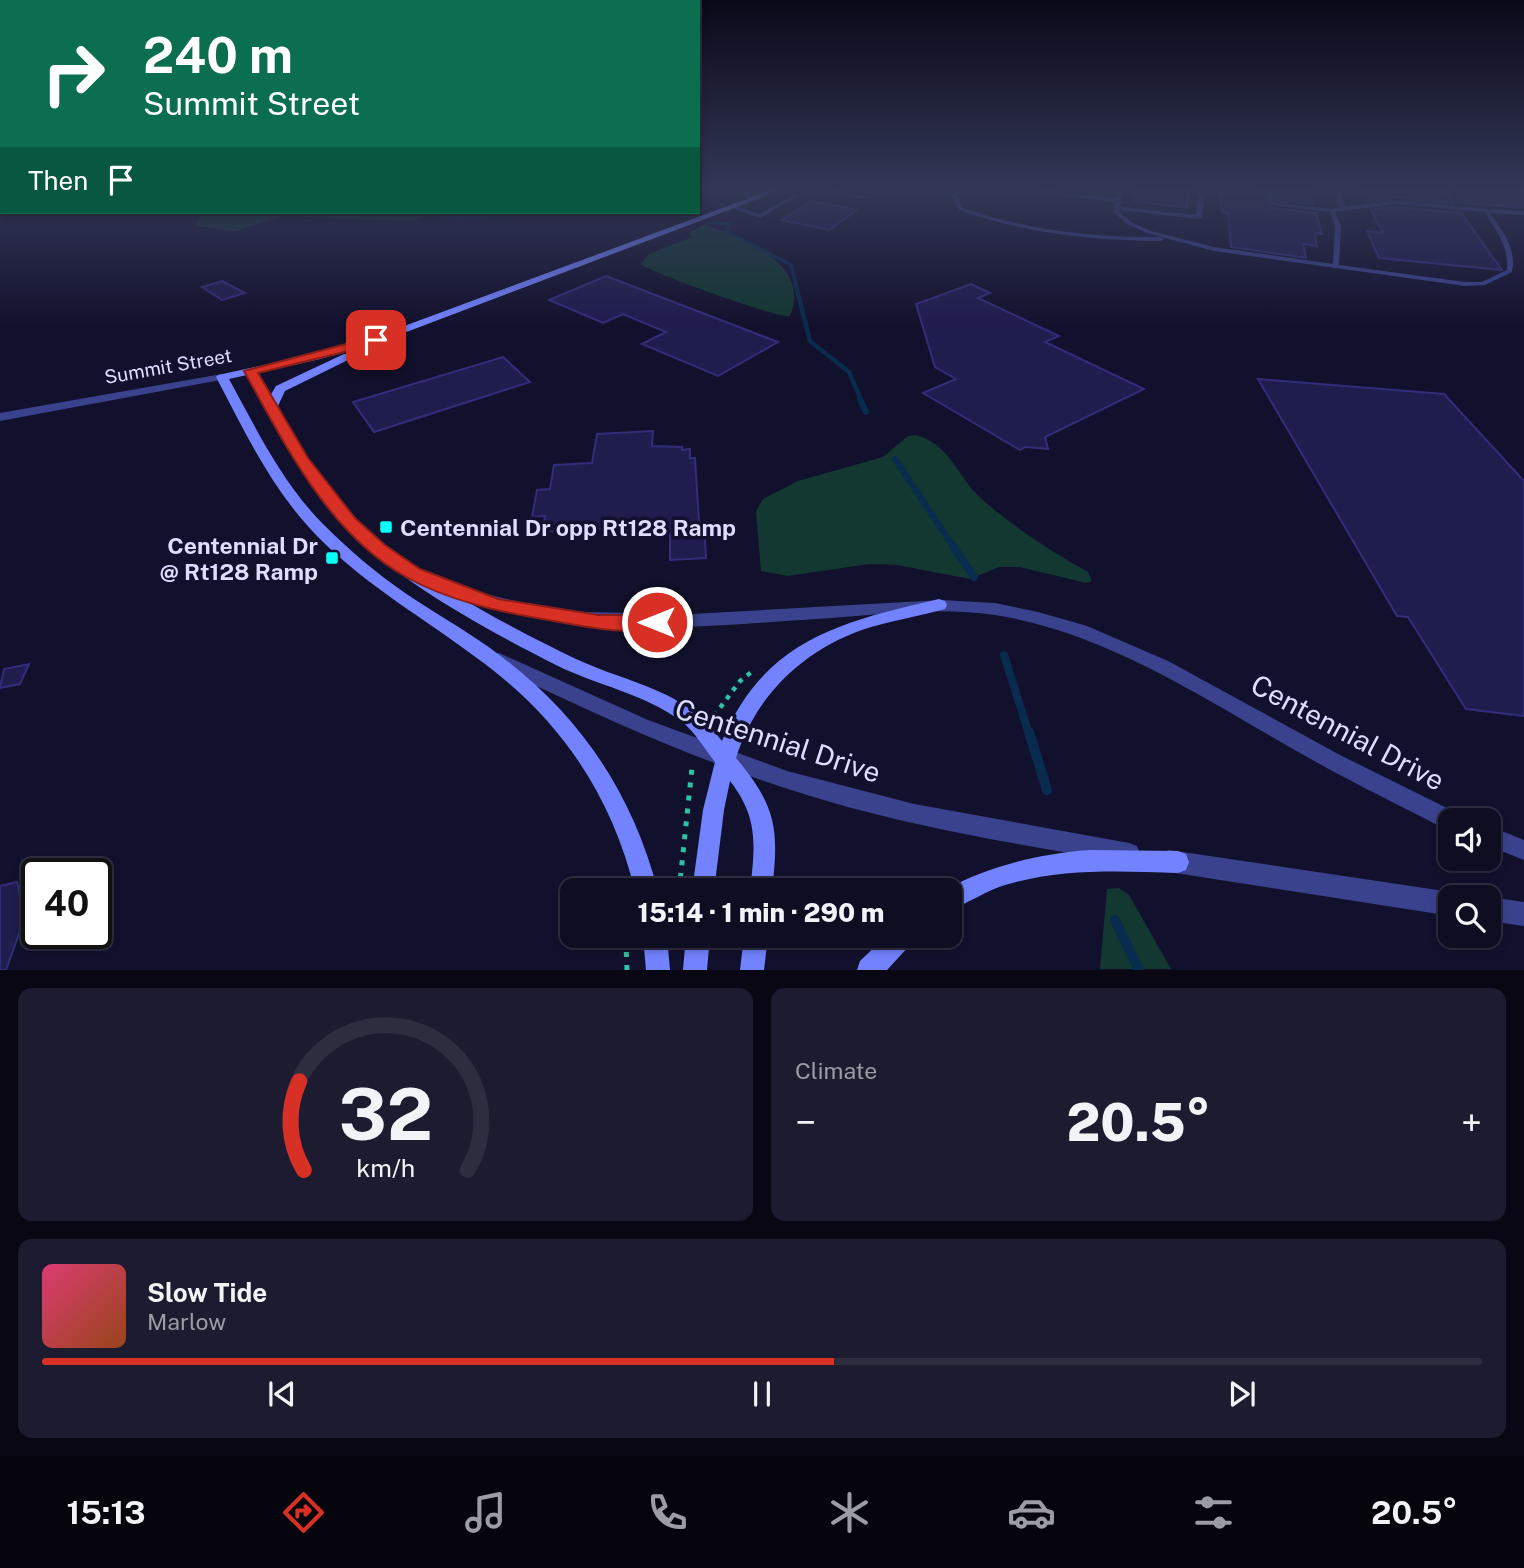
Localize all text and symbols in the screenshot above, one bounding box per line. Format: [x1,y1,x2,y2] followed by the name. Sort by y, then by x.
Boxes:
[143,26,293,84] text: 240 m
[28,28,119,119] icon: right
[143,85,360,122] text: Summit Street
[102,161,140,199] icon: arrive
[28,165,88,196] text: Then
[346,310,406,370] pin
[357,321,395,359] icon: arrive
[103,344,233,388] street label: Summit Street
[400,514,736,541] place label: Centennial Dr opp Rt128 Ramp
[378,519,394,535] marker: Centennial Dr opp Rt128 Ramp
[160,532,318,585] place label: Centennial Dr @ Rt128 Ramp
[324,550,340,566] marker: Centennial Dr @ Rt128 Ramp
[620,585,694,659] position arrow
[1246,667,1450,797] street label: Centennial Drive
[671,691,885,789] street label: Centennial Drive
[1438,808,1501,948] map controls
[1438,808,1501,871] button: sound
[21,858,112,949] speed limit sign: 40
[1438,885,1501,948] button: search
[638,897,884,928] text: 15:14 · 1 min · 290 m
[795,1057,877,1084] text: Climate
[338,1072,433,1157] text: 32
[1066,1092,1211,1153] text: 20.5°
[795,1100,816,1145] text: −
[1461,1100,1482,1145] text: +
[356,1153,415,1183] text: km/h
[147,1277,267,1308] text: Slow Tide
[147,1308,226,1335] text: Marlow
[263,1375,301,1413] icon: previous
[743,1375,781,1413] icon: pause
[1223,1375,1261,1413] icon: next
[279,1488,328,1537] icon: directions
[461,1488,510,1537] icon: music
[643,1488,692,1537] icon: phone
[825,1488,874,1537] icon: climate
[1007,1488,1056,1537] icon: car
[1189,1488,1238,1537] icon: filters
[67,1494,145,1531] text: 15:13
[1371,1494,1457,1531] text: 20.5°

